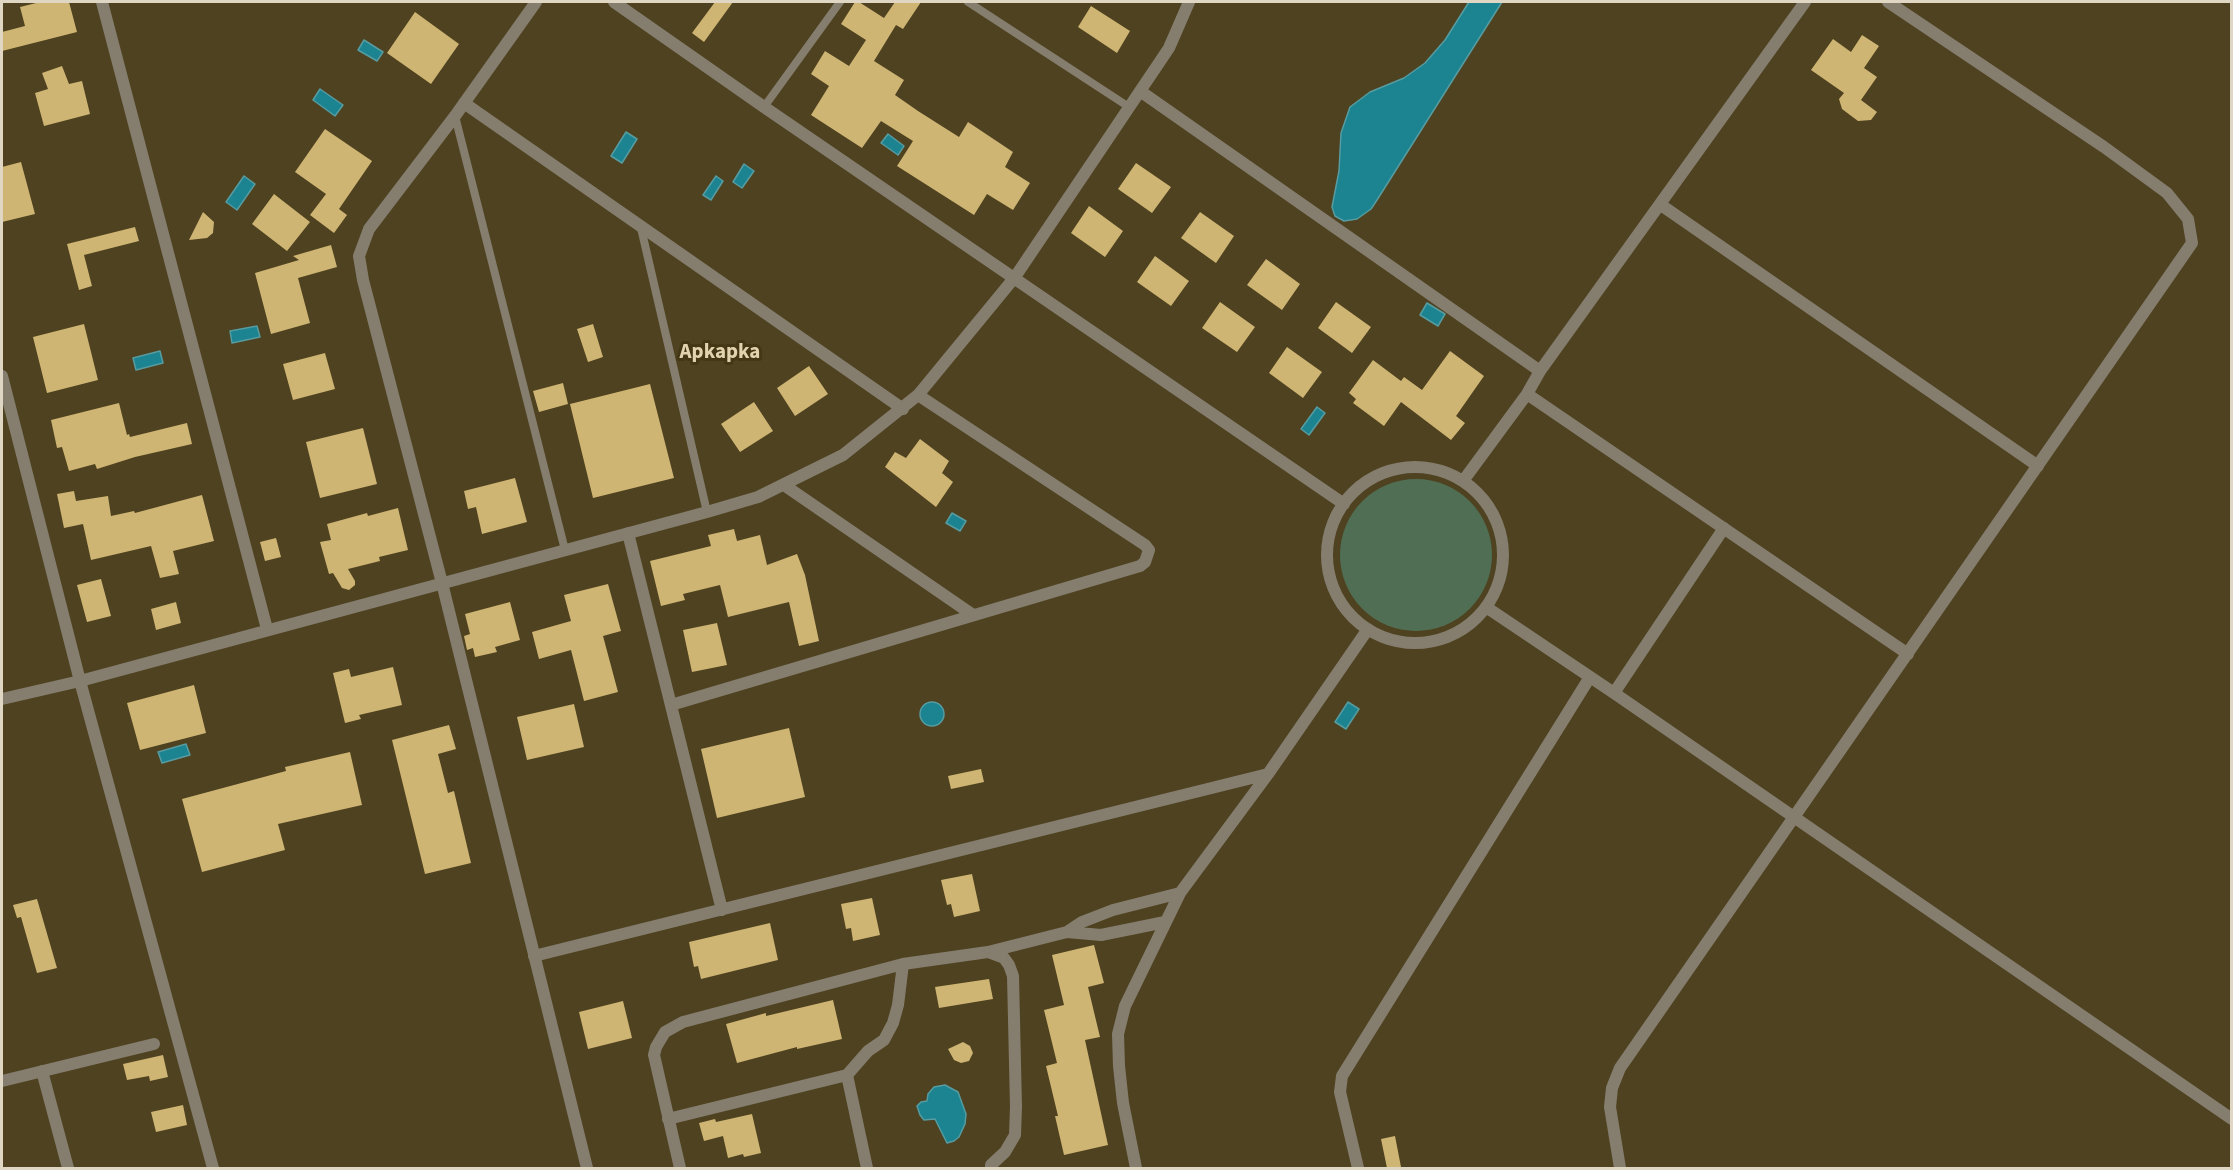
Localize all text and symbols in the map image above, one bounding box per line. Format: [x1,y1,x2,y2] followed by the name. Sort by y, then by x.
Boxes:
[680,340,760,366] district label: Apkapka

